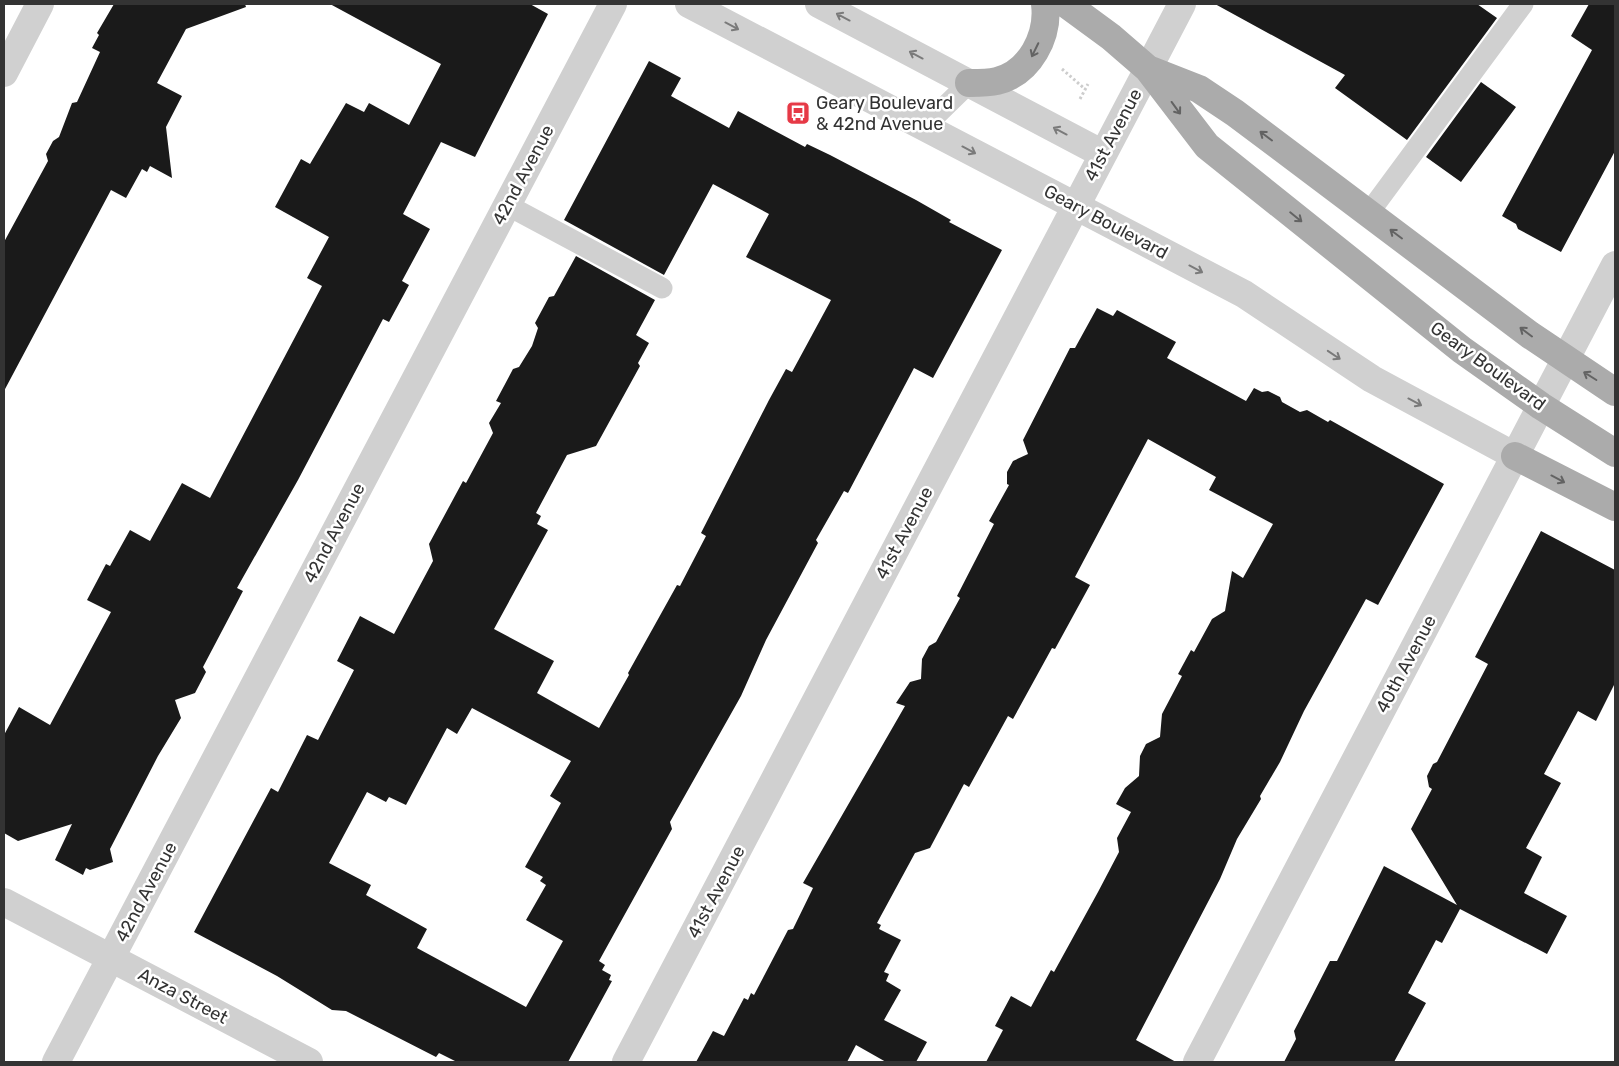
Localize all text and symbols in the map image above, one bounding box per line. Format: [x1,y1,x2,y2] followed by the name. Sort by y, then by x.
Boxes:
[836,12,851,21] one-way arrow
[724,22,739,31] one-way arrow
[1029,42,1039,57] one-way arrow
[910,50,924,60] one-way arrow
[1079,85,1147,185] street label: 41st Avenue
[816,92,953,135] place label: Geary Boulevard & 42nd Avenue
[785,100,811,126] bus stop icon: Geary Boulevard & 42nd Avenue
[1171,101,1181,115] one-way arrow
[487,121,559,229] street label: 42nd Avenue
[1053,126,1068,135] one-way arrow
[1260,131,1273,142] one-way arrow
[961,146,976,155] one-way arrow
[1040,180,1172,264] street label: Geary Boulevard
[1289,212,1302,223] one-way arrow
[1390,229,1403,240] one-way arrow
[1189,265,1203,275] one-way arrow
[1426,317,1550,415] street label: Geary Boulevard
[1519,327,1533,337] one-way arrow
[1327,350,1341,360] one-way arrow
[1584,371,1598,381] one-way arrow
[1407,398,1422,407] one-way arrow
[1551,474,1565,484] one-way arrow
[298,479,370,587] street label: 42nd Avenue
[870,483,938,583] street label: 41st Avenue
[1371,611,1441,717] street label: 40th Avenue
[110,838,182,946] street label: 42nd Avenue
[682,842,750,942] street label: 41st Avenue
[134,963,232,1029] street label: Anza Street

